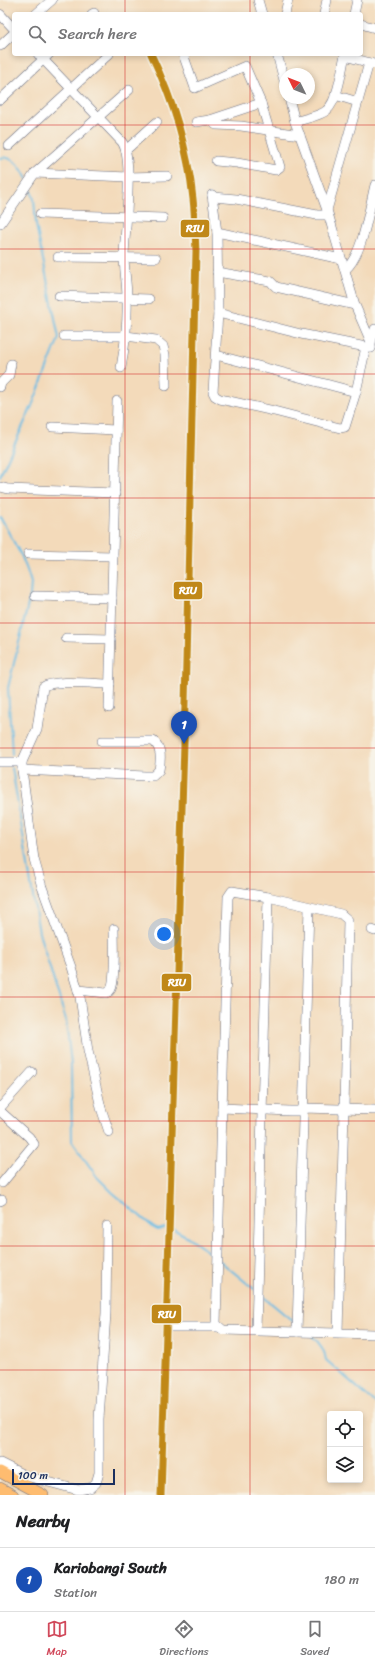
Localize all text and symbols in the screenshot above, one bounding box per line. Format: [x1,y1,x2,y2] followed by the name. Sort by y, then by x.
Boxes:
[12,12,363,56] search box
[58,21,137,47] text: Search here
[26,23,48,45] icon: search
[279,68,315,104] north arrow
[180,219,210,238] line badge: RIU
[185,219,205,238] text: RIU
[173,581,203,600] line badge: RIU
[178,581,198,600] text: RIU
[171,711,197,744] pin: 1
[154,924,174,944] your location
[161,973,192,992] line badge: RIU
[167,973,187,992] text: RIU
[151,1304,182,1324] line badge: RIU
[157,1305,177,1324] text: RIU
[327,1411,363,1483] map controls
[327,1411,363,1447] button: locate
[327,1447,363,1483] button: layers
[18,1466,48,1485] text: 100 m
[12,1467,115,1486] scale bar
[16,1506,70,1536] text: Nearby
[54,1555,167,1581] text: Kariobangi South
[26,1568,32,1591] text: 1
[324,1568,359,1591] text: 180 m
[54,1581,97,1604] text: Station
[46,1618,68,1661] tab: Map
[159,1618,209,1661] tab: Directions
[300,1618,329,1661] tab: Saved

